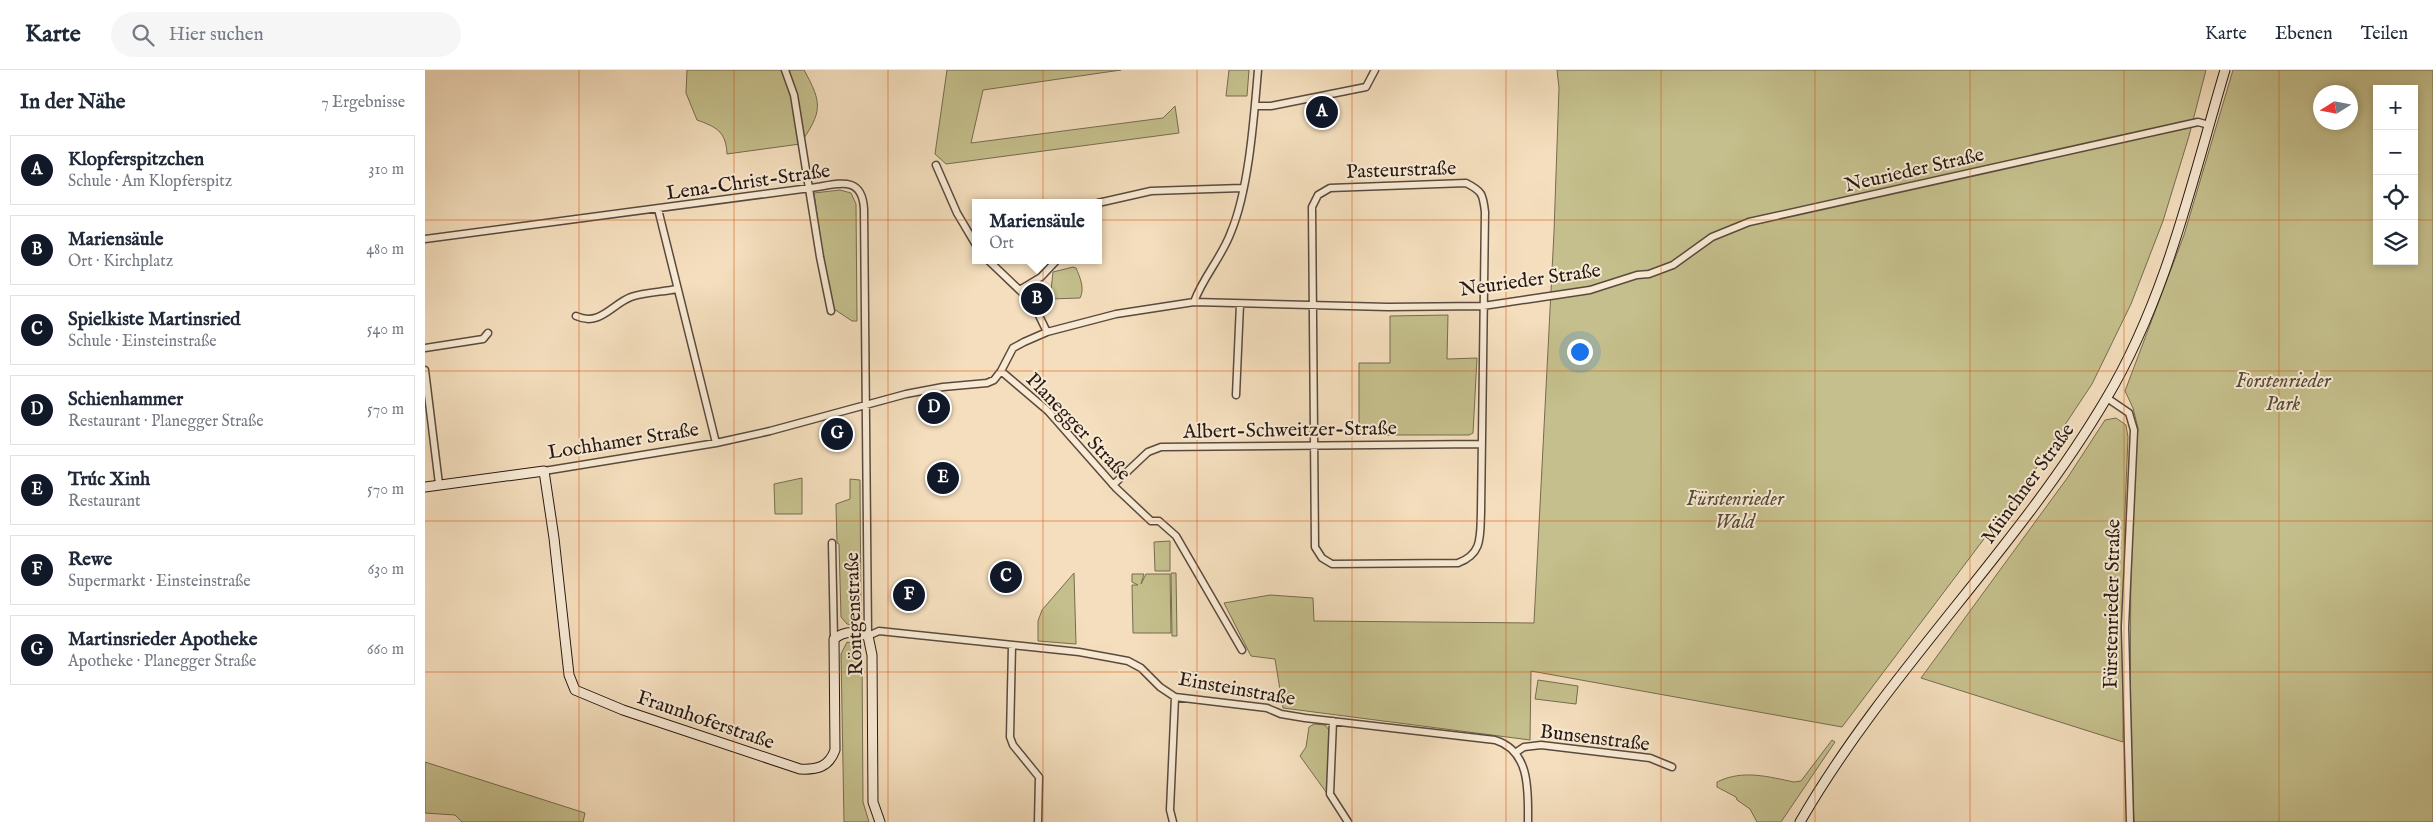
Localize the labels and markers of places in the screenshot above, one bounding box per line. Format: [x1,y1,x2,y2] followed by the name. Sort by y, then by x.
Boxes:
[1306,93,1338,131] pin: A
[1021,280,1053,318] pin: B
[918,389,950,427] pin: D
[821,415,853,453] pin: G
[927,459,959,497] pin: E
[990,558,1022,596] pin: C
[893,576,925,614] pin: F

